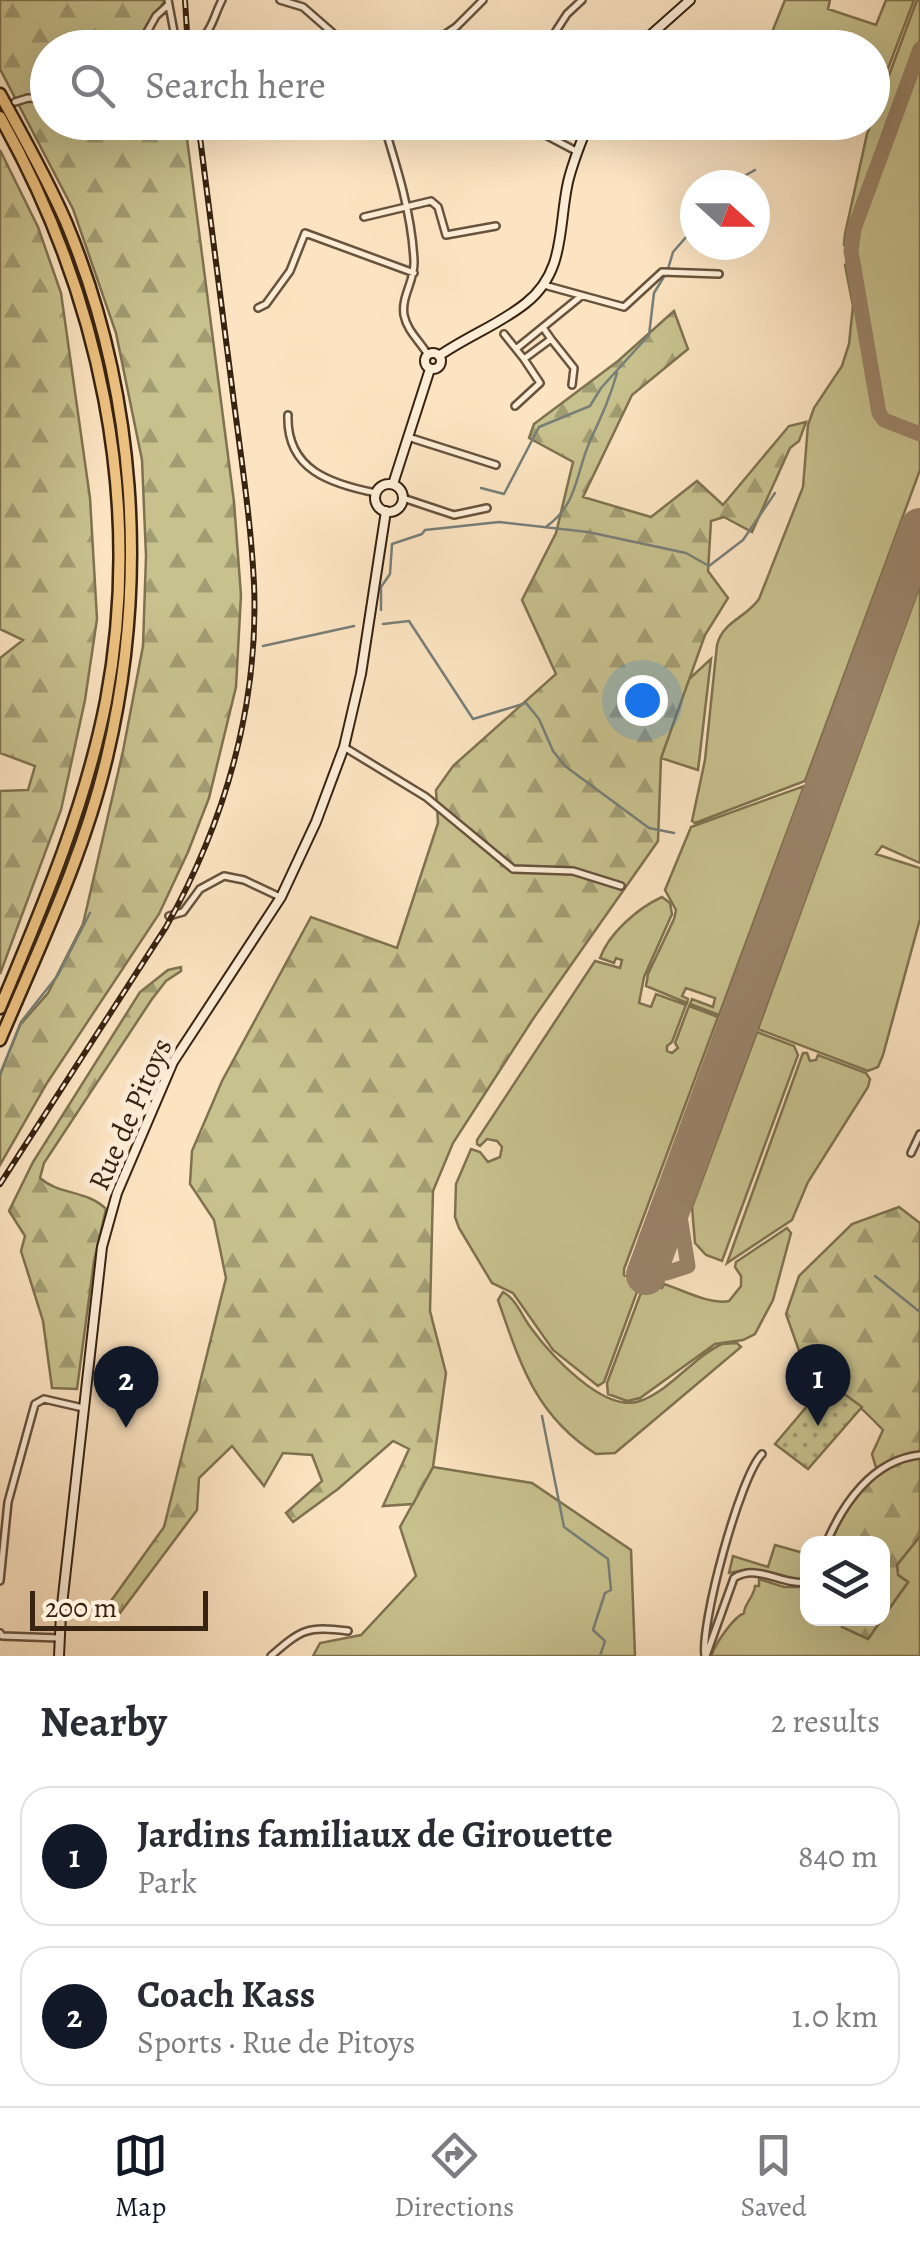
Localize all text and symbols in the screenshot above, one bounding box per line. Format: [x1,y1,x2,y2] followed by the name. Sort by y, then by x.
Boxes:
[30,30,890,140] search box
[65,58,120,113] icon: search
[145,59,326,111] text: Search here
[680,170,770,260] north arrow
[617,675,668,726] your location
[79,1031,181,1197] street label: Rue de Pitoys
[786,1344,850,1426] pin: 1
[94,1346,158,1428] pin: 2
[800,1536,890,1626] map controls
[800,1536,890,1626] button: layers
[30,1586,208,1630] scale bar
[45,1589,117,1627] text: 200 m
[40,1693,167,1750] text: Nearby
[771,1699,880,1743] text: 2 results
[137,1808,613,1860] text: Jardins familiaux de Girouette
[69,1834,80,1878] text: 1
[798,1834,878,1878] text: 840 m
[137,1860,197,1904] text: Park
[137,1968,315,2020] text: Coach Kass
[67,1994,82,2038] text: 2
[791,1994,878,2038] text: 1.0 km
[137,2020,415,2064] text: Sports · Rue de Pitoys
[113,2128,168,2226] tab: Map
[394,2128,514,2226] tab: Directions
[741,2128,807,2226] tab: Saved

